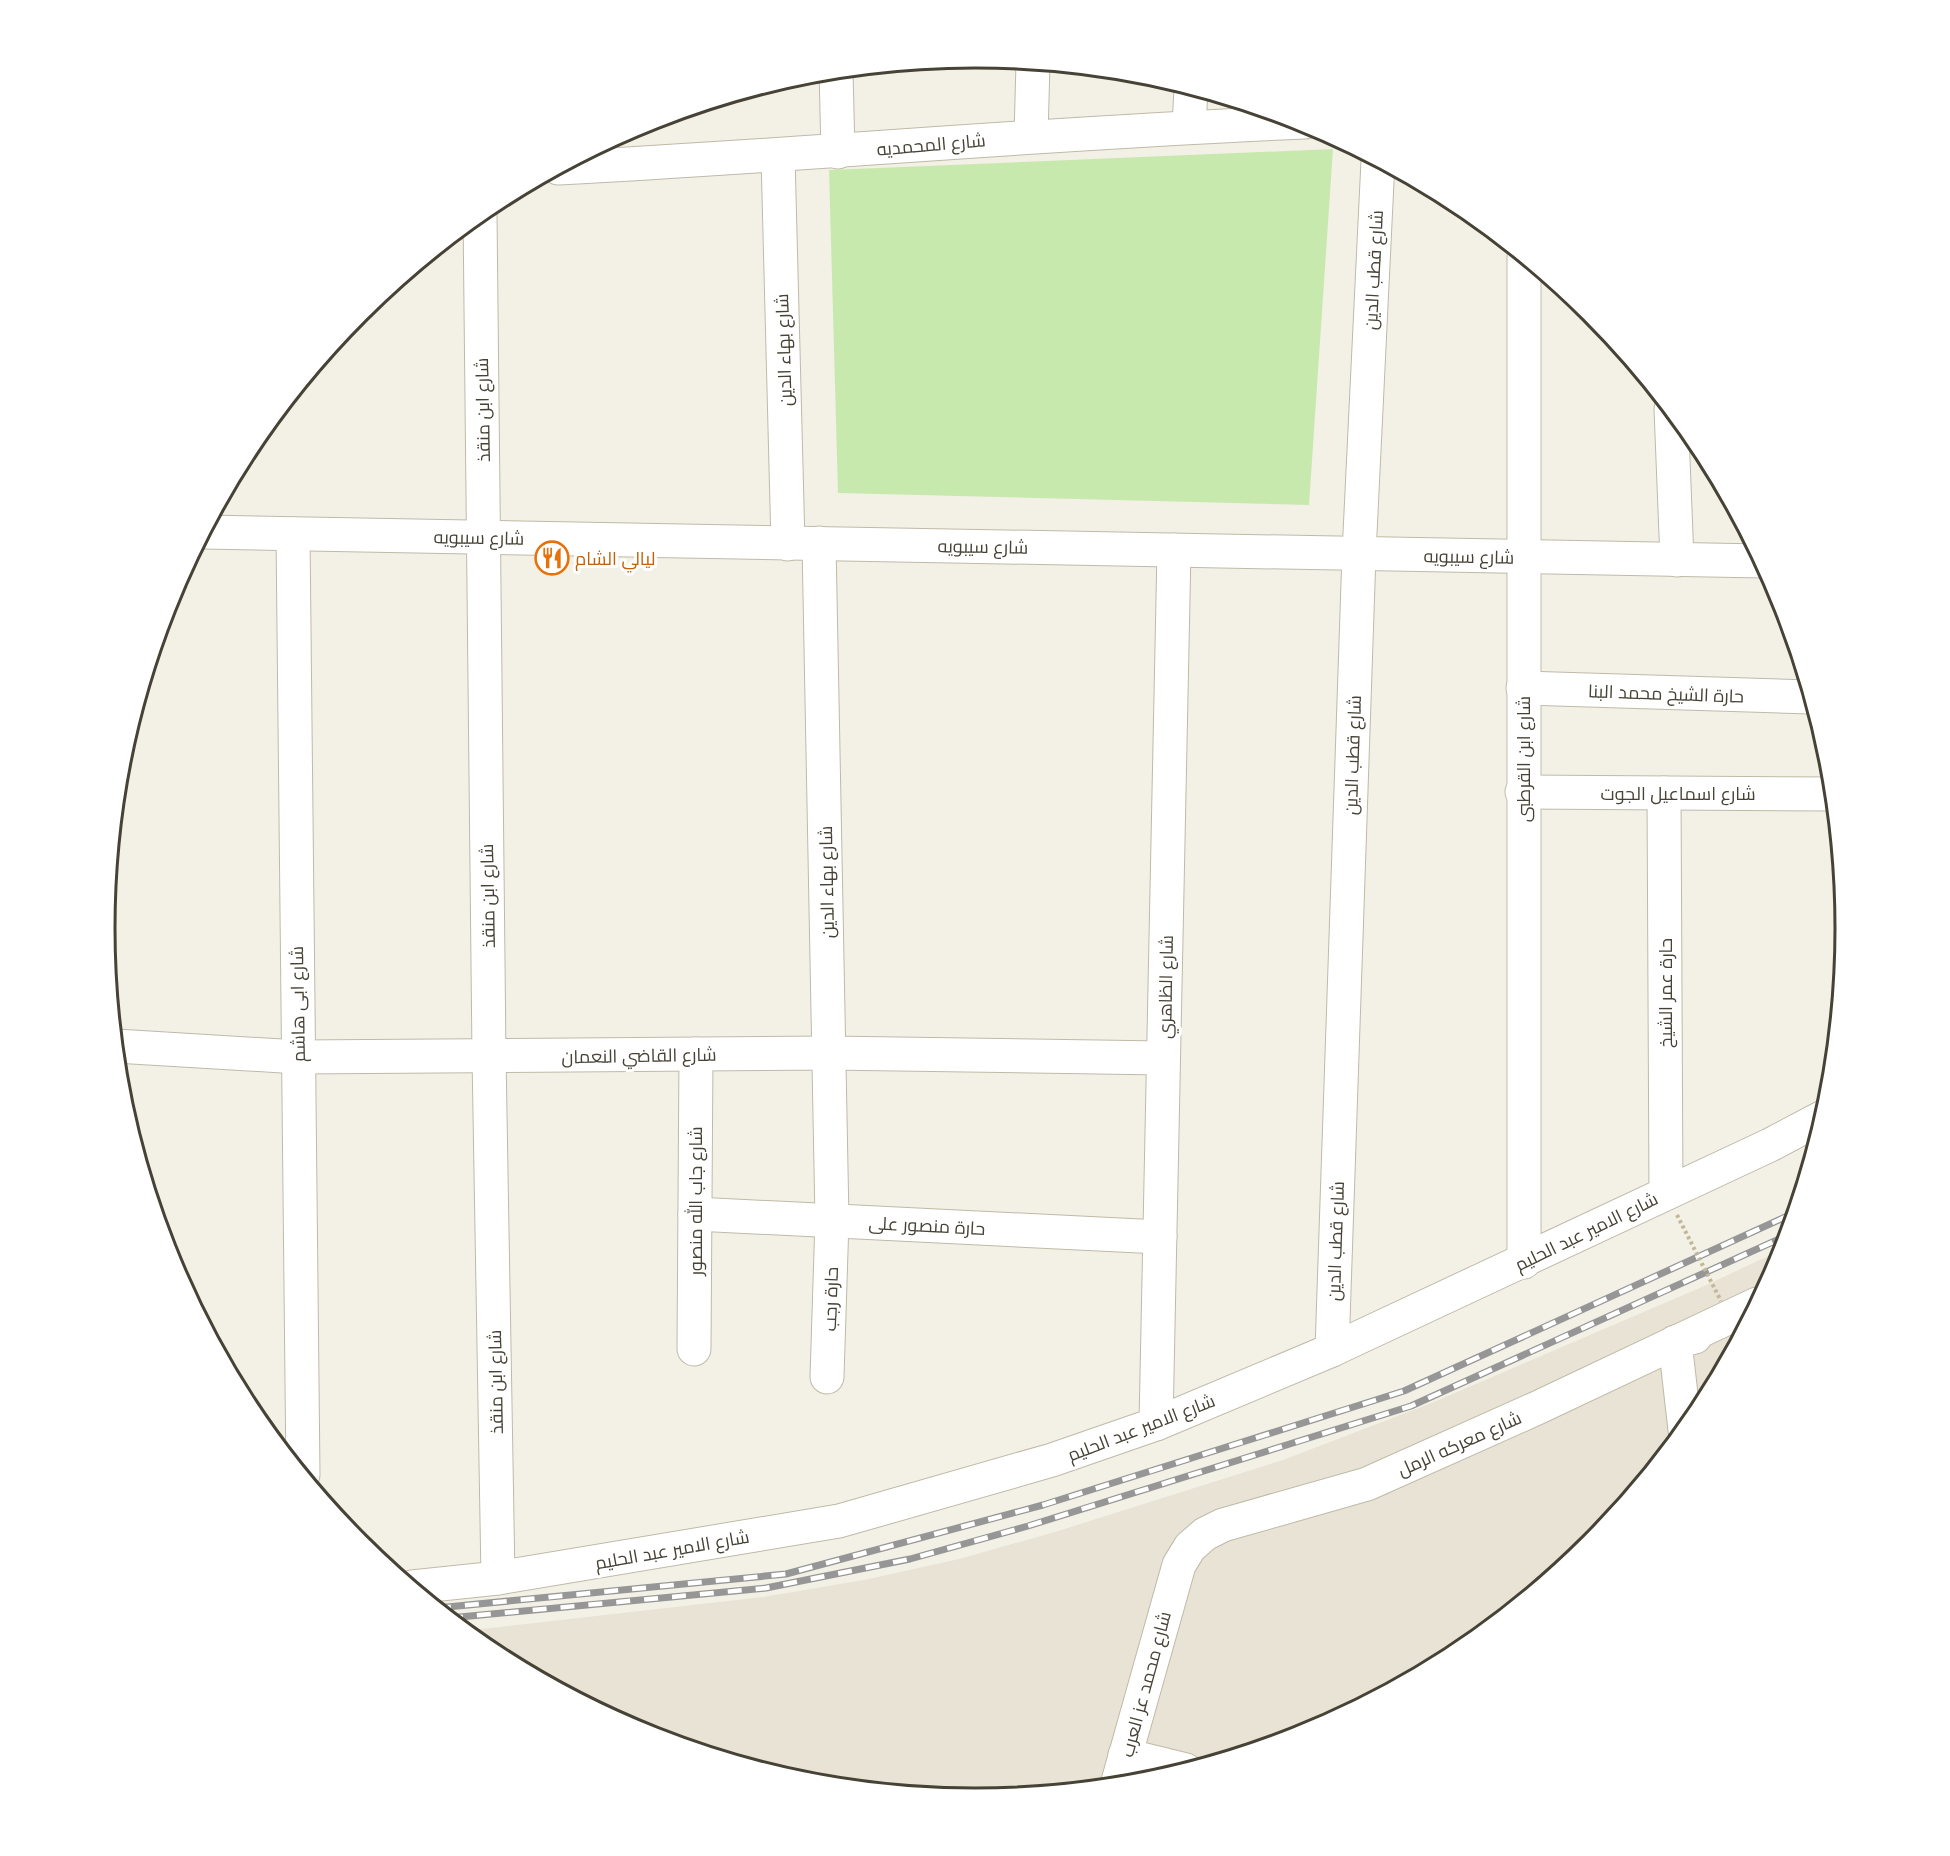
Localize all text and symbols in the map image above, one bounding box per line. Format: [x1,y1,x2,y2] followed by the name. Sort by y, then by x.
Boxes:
[876,128,987,162] street label: شارع المحمديه
[1359,209,1389,331] street label: شارع قطب الدين
[770,293,798,407] street label: شارع بهاء الدين
[470,358,496,462] street label: شارع ابن منقذ
[433,525,524,551] street label: شارع سيبويه
[937,534,1028,560] street label: شارع سيبويه
[534,540,570,576] restaurant icon: ليالي الشام
[1423,544,1514,570] street label: شارع سيبويه
[575,547,655,573] place label: ليالي الشام
[1588,679,1744,709] street label: حارة الشيخ محمد البنا
[1339,695,1367,815] street label: شارع قطب الدين
[1512,696,1536,822] street label: شارع ابن القرطبى
[1600,782,1756,806] street label: شارع اسماعيل الجوت
[814,825,840,939] street label: شارع بهاء الدين
[475,844,501,948] street label: شارع ابن منقذ
[1153,935,1181,1039] street label: شارع الظاهري
[1654,938,1678,1048] street label: حارة عمر الشيخ
[285,946,311,1062] street label: شارع ابى هاشم
[561,1043,717,1070] street label: شارع القاضي النعمان
[684,1126,708,1277] street label: شارع جاب الله منصور
[1322,1181,1350,1301] street label: شارع قطب الدين
[1511,1187,1662,1277] street label: شارع الامير عبد الحليم
[868,1211,986,1240] street label: حارة منصور على
[818,1266,843,1332] street label: حارة رجب
[483,1330,509,1434] street label: شارع ابن منقذ
[1064,1389,1219,1467] street label: شارع الامير عبد الحليم
[1394,1406,1525,1482] street label: شارع معركه الرمل
[593,1525,751,1575] street label: شارع الامير عبد الحليم
[1115,1609,1177,1760] street label: شارع محمد عز العرب

